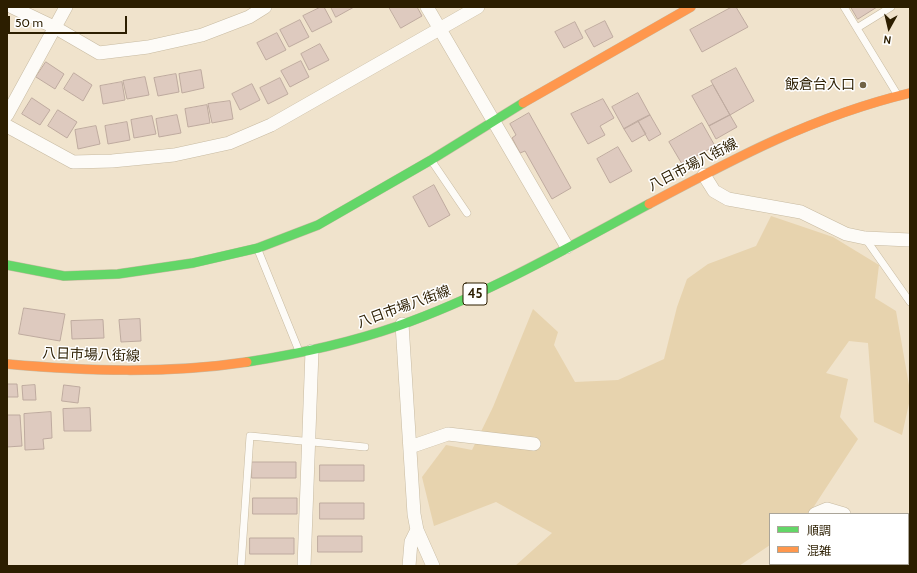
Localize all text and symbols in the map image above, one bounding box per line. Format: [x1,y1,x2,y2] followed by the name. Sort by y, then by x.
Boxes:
[10,8,129,34] scale bar
[869,8,909,48] north arrow
[15,15,43,30] text: 50 m
[883,32,892,47] text: N
[785,77,855,93] place label: 飯倉台入口
[858,80,868,90] marker: 飯倉台入口
[646,135,740,195] street label: 八日市場八街線
[355,282,453,332] street label: 八日市場八街線
[463,283,487,305] road number: 45
[42,345,140,365] street label: 八日市場八街線
[769,513,909,565] legend
[807,523,831,538] text: 順調
[807,543,831,558] text: 混雑

